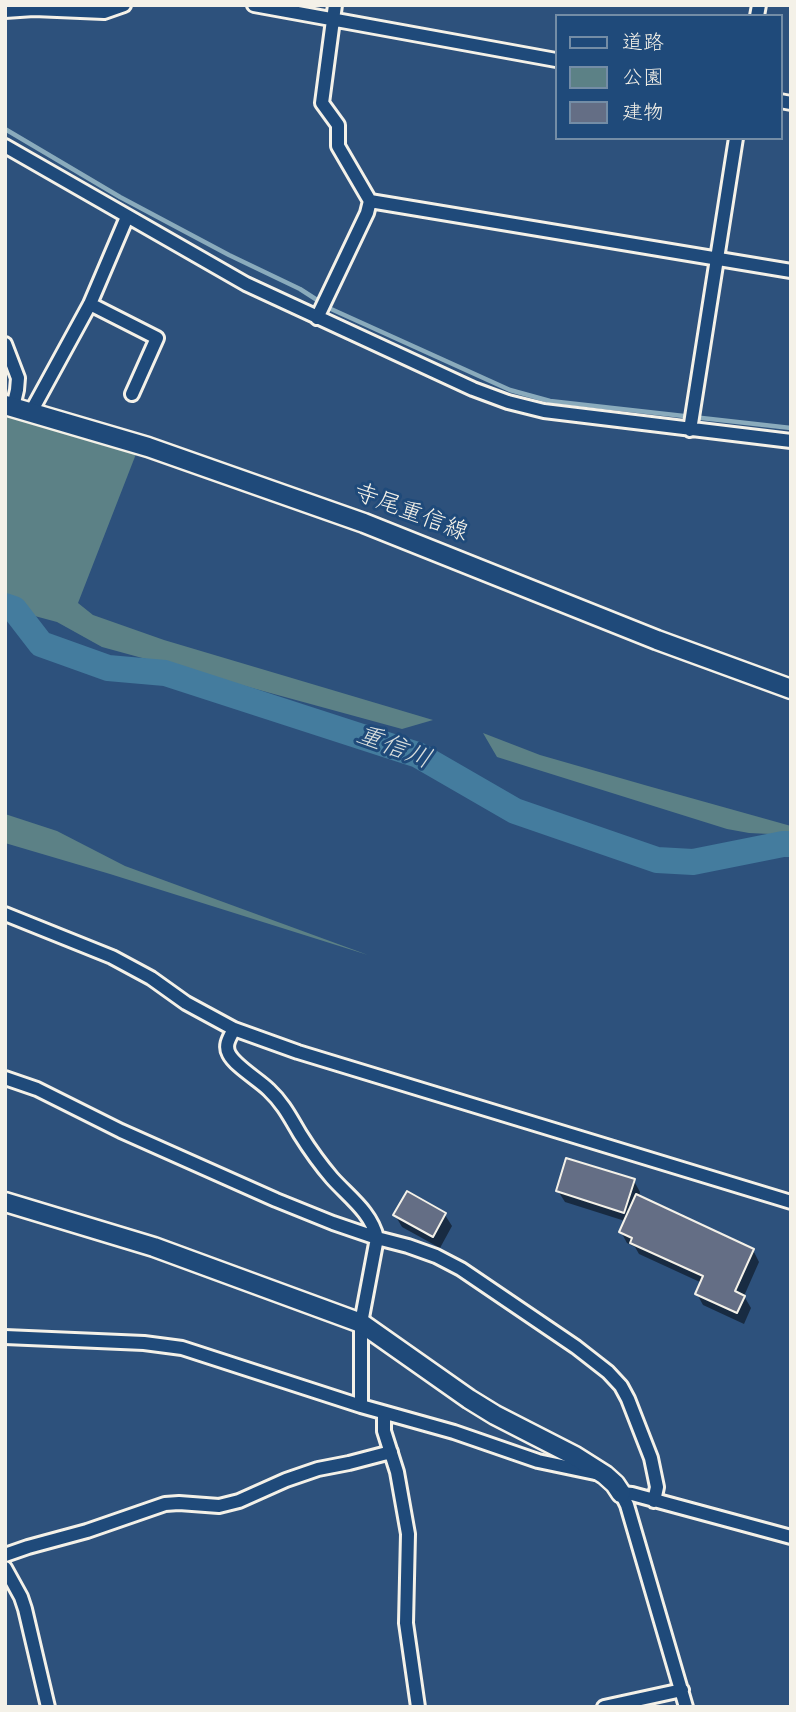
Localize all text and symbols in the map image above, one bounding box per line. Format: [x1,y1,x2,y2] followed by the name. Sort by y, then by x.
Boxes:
[554,14,782,140] legend
[622,27,664,60] text: 道路
[622,62,664,95] text: 公園
[622,97,664,130] text: 建物
[349,480,471,550] street label: 寺尾重信線
[351,721,435,779] water label: 重信川

